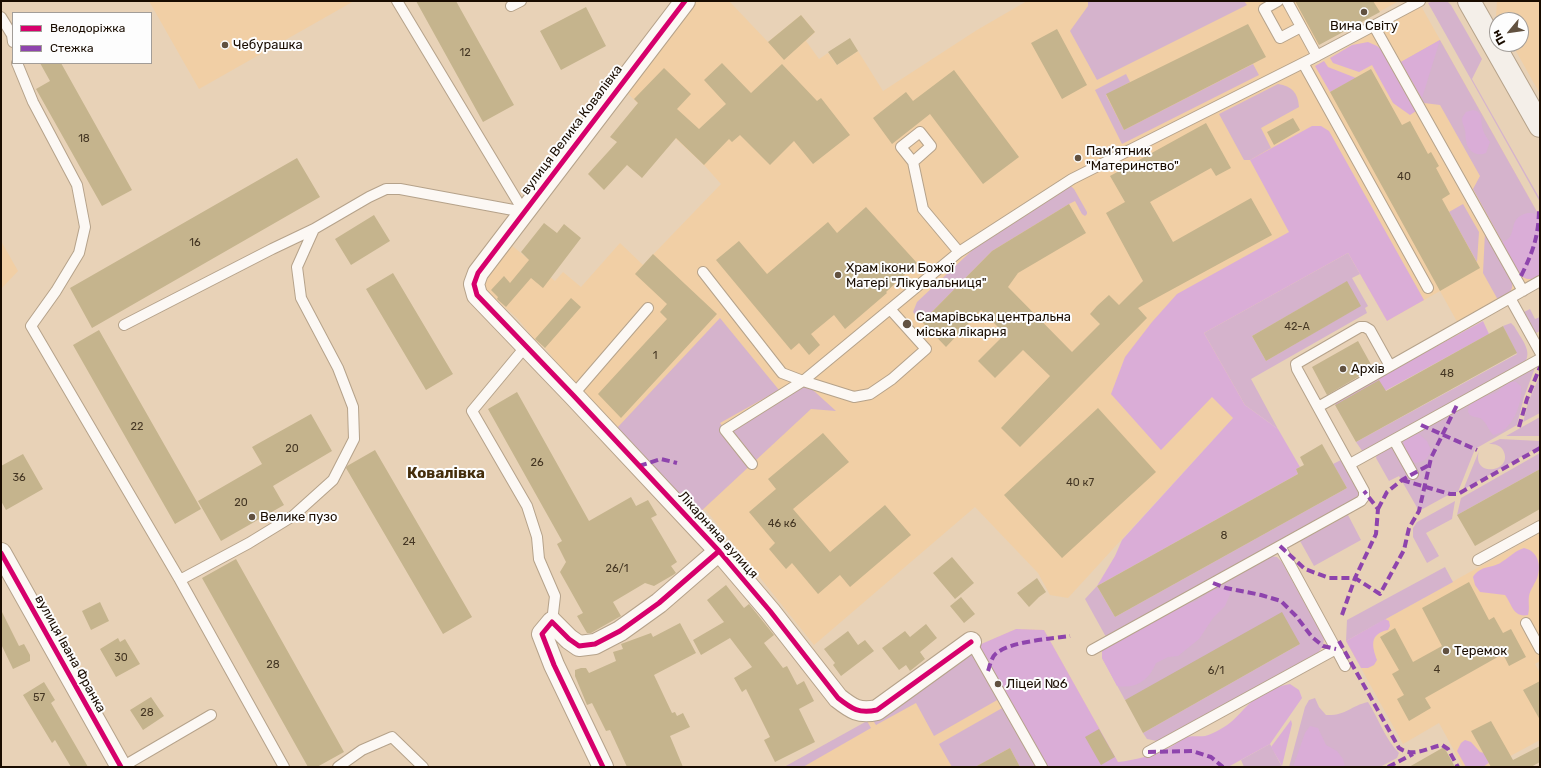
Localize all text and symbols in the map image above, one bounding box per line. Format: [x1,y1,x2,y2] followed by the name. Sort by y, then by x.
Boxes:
[1359,7,1369,17] marker: Вина Світу
[12,12,152,64] legend
[1489,12,1529,52] north arrow
[1330,18,1398,34] place label: Вина Світу
[50,21,125,35] text: Велодоріжка
[1490,28,1508,47] text: Пн
[233,37,303,53] place label: Чебурашка
[220,40,230,50] marker: Чебурашка
[50,41,94,55] text: Стежка
[459,46,471,60] house number: 12
[518,62,626,198] street label: вулиця Велика Ковалівка
[78,132,90,146] house number: 18
[1086,143,1179,174] place label: Пам’ятник "Материнство"
[1073,153,1083,163] marker: Пам’ятник "Материнство"
[1397,170,1411,184] house number: 40
[189,236,201,250] house number: 16
[846,260,987,291] place label: Храм ікони Божої Матері "Лікувальниця"
[833,270,843,280] marker: Храм ікони Божої Матері "Лікувальниця"
[916,309,1071,340] place label: Самарівська центральна міська лікарня
[901,318,913,330] marker: Самарівська центральна міська лікарня
[1284,320,1310,334] house number: 42-А
[653,349,657,363] house number: 1
[1351,361,1385,377] place label: Архів
[1338,364,1348,374] marker: Архів
[1440,367,1454,381] house number: 48
[131,420,143,434] house number: 22
[285,442,299,456] house number: 20
[530,456,544,470] house number: 26
[407,465,485,483] district label: Ковалівка
[12,471,26,485] house number: 36
[1066,476,1094,490] house number: 40 к7
[675,488,761,582] street label: Лікарняна вулиця
[234,496,248,510] house number: 20
[260,509,337,525] place label: Велике пузо
[247,512,257,522] marker: Велике пузо
[768,517,796,531] house number: 46 к6
[1221,529,1227,543] house number: 8
[402,535,416,549] house number: 24
[605,562,629,576] house number: 26/1
[31,592,109,716] street label: вулиця Івана Франка
[1454,643,1507,659] place label: Теремок
[1441,646,1451,656] marker: Теремок
[114,651,128,665] house number: 30
[266,658,280,672] house number: 28
[1434,663,1440,677] house number: 4
[1208,664,1224,678] house number: 6/1
[1006,676,1068,692] place label: Ліцей №6
[993,679,1003,689] marker: Ліцей №6
[33,691,45,705] house number: 57
[140,706,154,720] house number: 28

